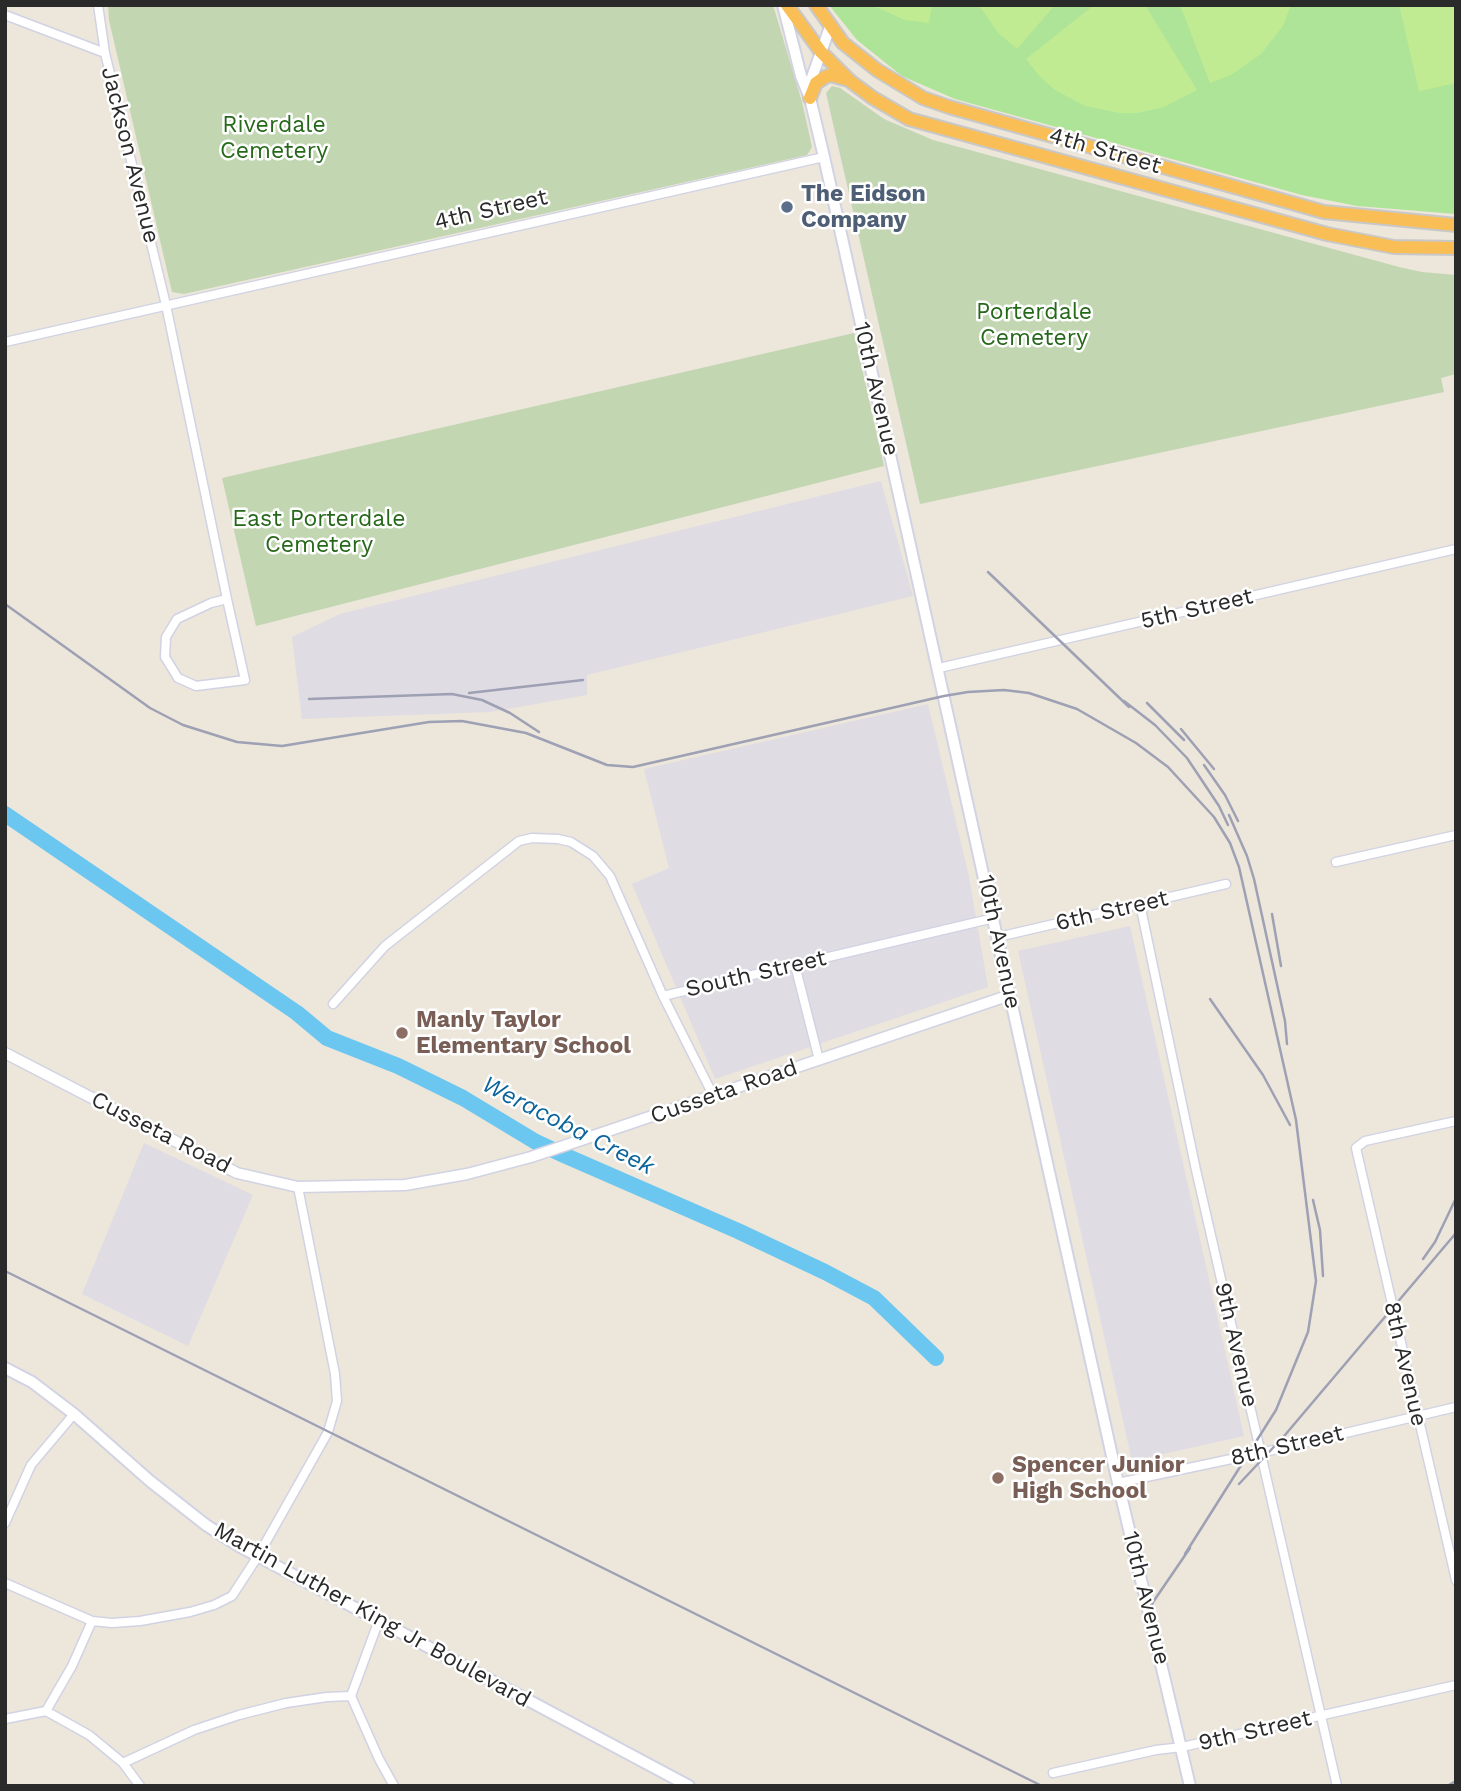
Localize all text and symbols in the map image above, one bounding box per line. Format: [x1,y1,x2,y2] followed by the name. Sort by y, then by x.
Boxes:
[95,64,165,246] street label: Jackson Avenue
[220,111,328,165] park label: Riverdale Cemetery
[1046,122,1164,180] street label: 4th Street
[801,180,926,234] place label: The Eidson Company
[432,184,550,236] street label: 4th Street
[779,199,795,215] marker: The Eidson Company
[976,298,1092,352] park label: Porterdale Cemetery
[847,319,905,459] street label: 10th Avenue
[232,505,406,559] park label: East Porterdale Cemetery
[1138,583,1256,635] street label: 5th Street
[971,872,1027,1012] street label: 10th Avenue
[1053,885,1171,937] street label: 6th Street
[683,944,829,1004] street label: South Street
[416,1006,631,1060] place label: Manly Taylor Elementary School
[394,1025,410,1041] marker: Manly Taylor Elementary School
[647,1054,801,1130] street label: Cusseta Road
[477,1070,659,1182] water label: Weracoba Creek
[86,1086,236,1180] street label: Cusseta Road
[1208,1280,1264,1410] street label: 9th Avenue
[1377,1299,1433,1429] street label: 8th Avenue
[1228,1420,1346,1472] street label: 8th Street
[1012,1451,1185,1505] place label: Spencer Junior High School
[990,1470,1006,1486] marker: Spencer Junior High School
[209,1516,535,1714] street label: Martin Luther King Jr Boulevard
[1116,1529,1176,1667] street label: 10th Avenue
[1196,1705,1314,1757] street label: 9th Street

